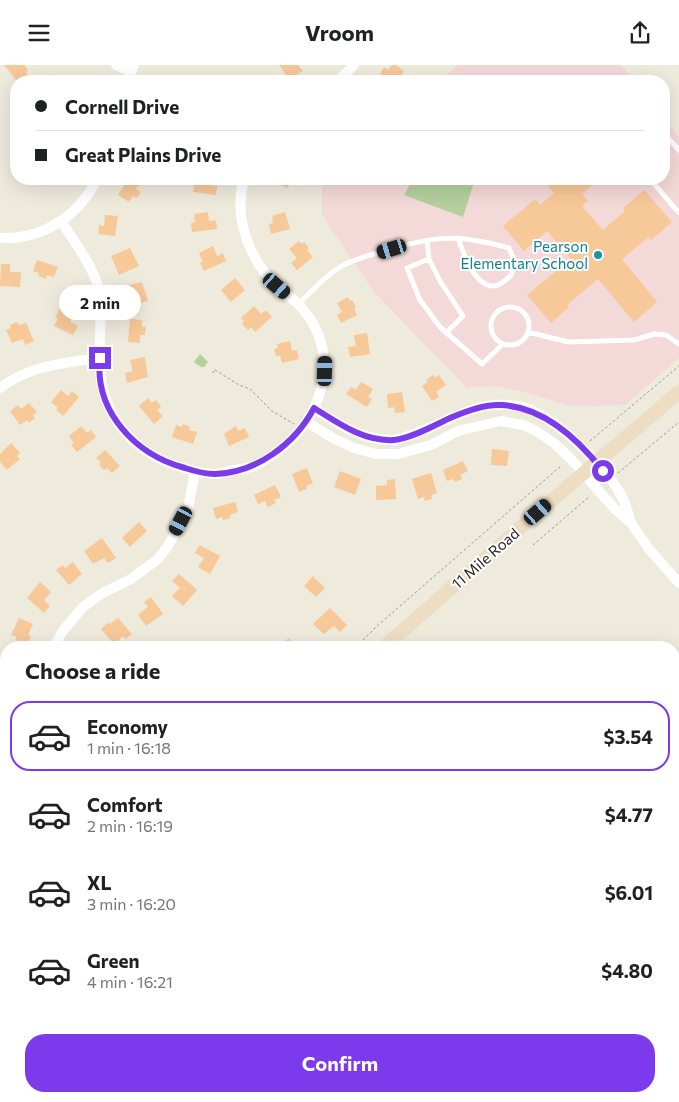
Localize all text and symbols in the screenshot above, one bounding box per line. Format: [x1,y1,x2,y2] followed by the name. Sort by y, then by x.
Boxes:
[25,19,53,47] icon: menu
[305,19,374,46] text: Vroom
[626,19,654,47] icon: share
[65,95,179,118] text: Cornell Drive
[65,143,221,166] text: Great Plains Drive
[375,237,408,261] car
[461,237,588,272] place label: Pearson Elementary School
[592,249,604,261] marker: Pearson Elementary School
[260,270,293,302] car
[59,285,141,321] callout: 2 min
[80,293,120,312] text: 2 min
[89,347,111,369] route end
[316,356,333,386] car
[592,460,614,482] route start
[521,496,554,528] car
[167,504,194,538] car
[448,524,522,592] street label: 11 Mile Road
[25,657,160,684] text: Choose a ride
[27,714,72,759] icon: car
[87,715,168,738] text: Economy
[604,725,653,748] text: $3.54
[87,738,171,757] text: 1 min · 16:18
[27,792,72,837] icon: car
[87,793,163,816] text: Comfort
[605,803,653,826] text: $4.77
[87,816,173,835] text: 2 min · 16:19
[27,870,72,915] icon: car
[87,871,112,894] text: XL
[605,881,653,904] text: $6.01
[87,894,176,913] text: 3 min · 16:20
[27,948,72,993] icon: car
[87,949,139,972] text: Green
[601,959,653,982] text: $4.80
[87,972,173,991] text: 4 min · 16:21
[25,1034,655,1092] button: Confirm

